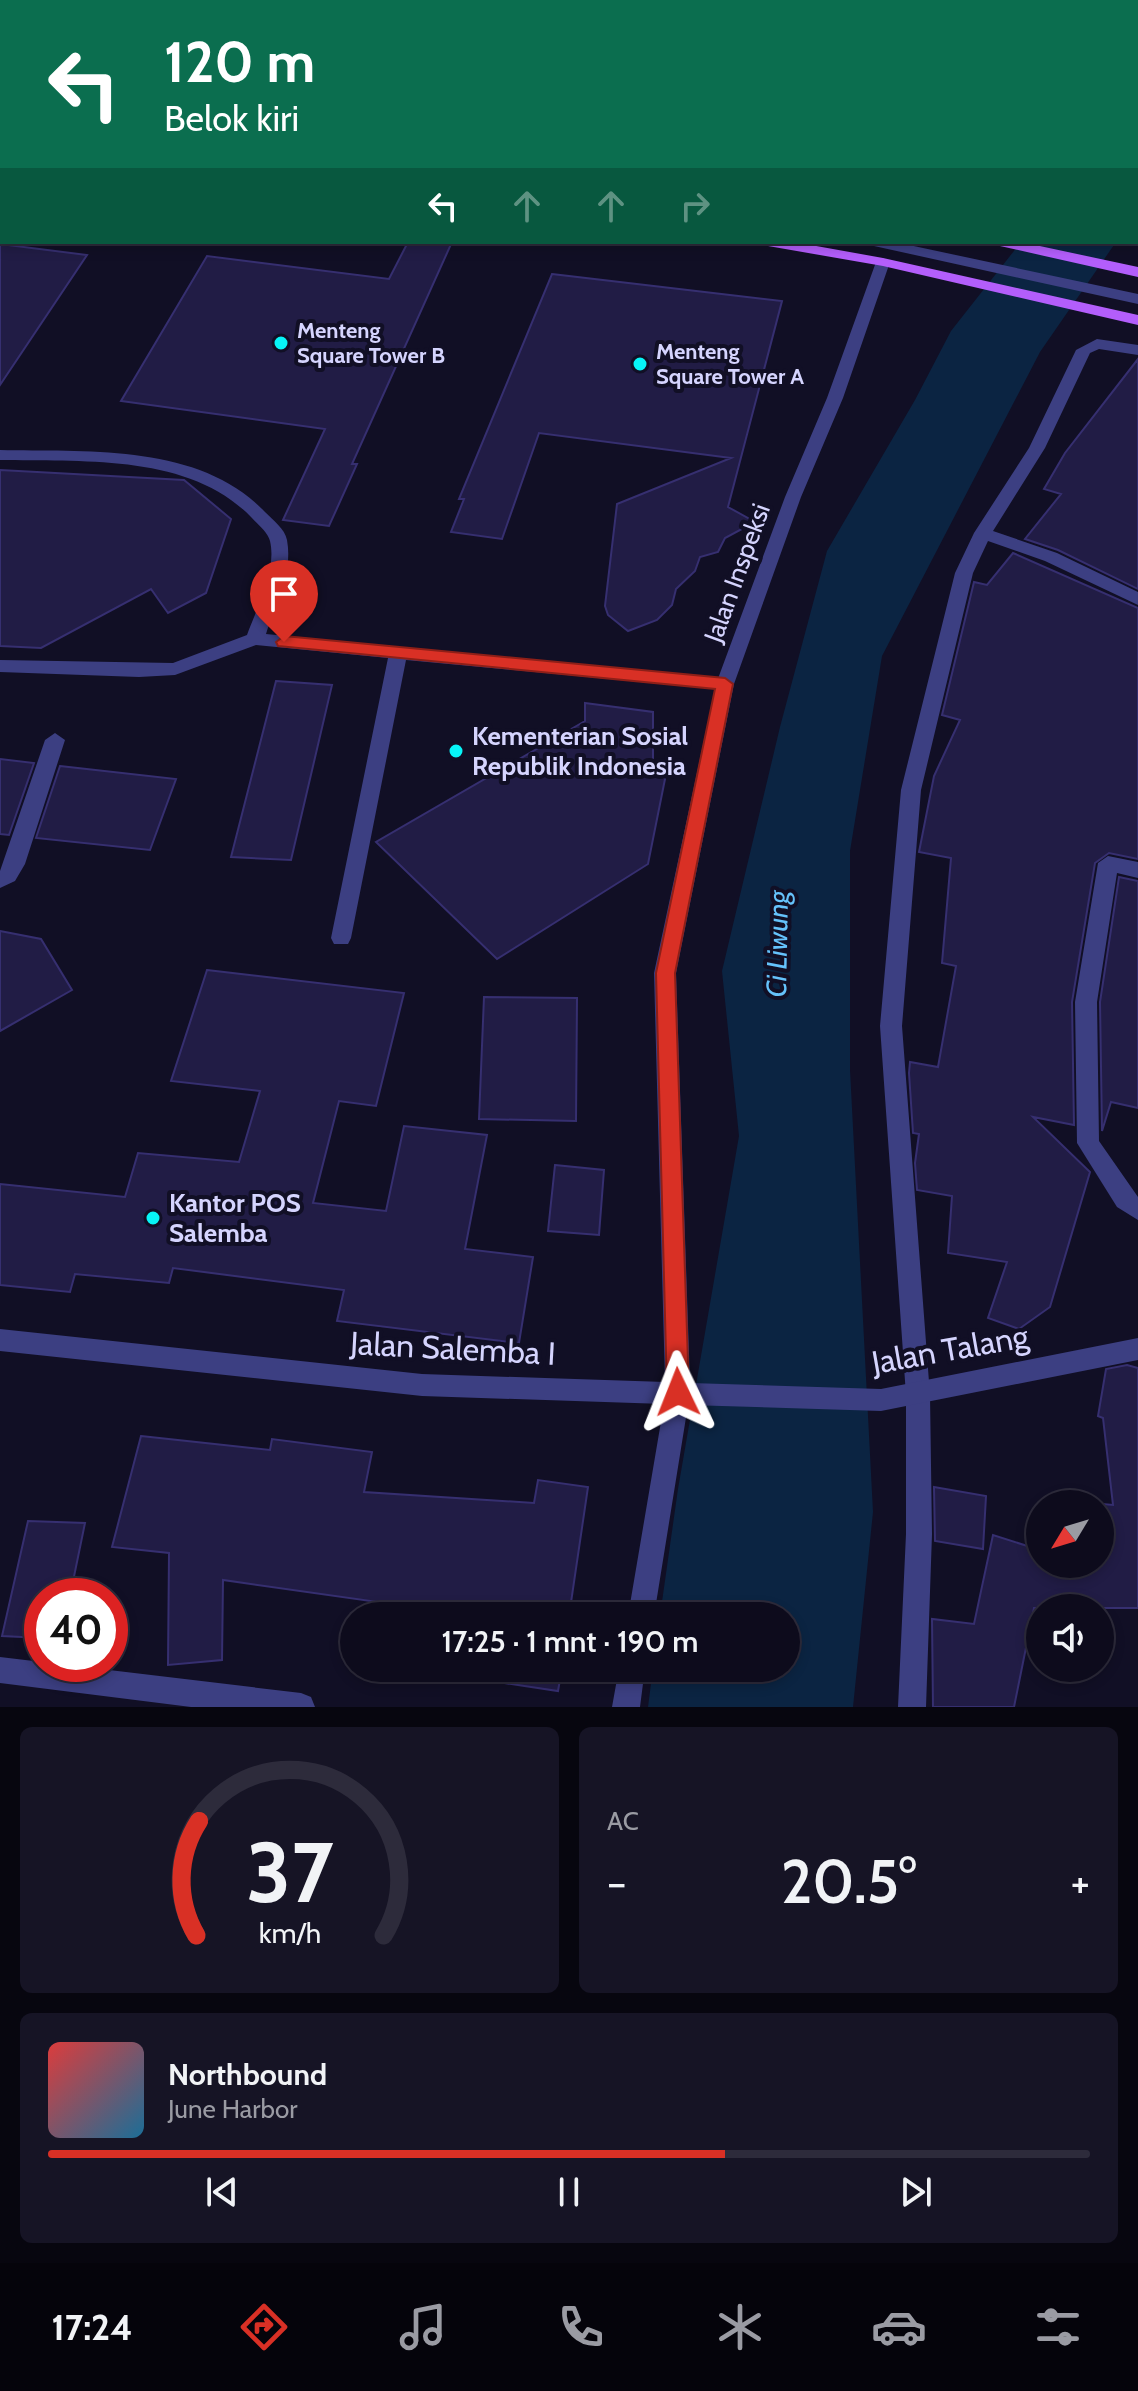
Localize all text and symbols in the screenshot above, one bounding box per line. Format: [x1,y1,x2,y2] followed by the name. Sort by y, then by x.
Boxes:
[164,28,315,96] text: 120 m
[32,32,136,136] icon: left
[164,96,299,140] text: Belok kiri
[421,184,465,228] icon: left
[505,184,549,228] icon: ahead
[589,184,633,228] icon: ahead
[673,184,717,228] icon: right
[297,317,445,369] place label: Menteng Square Tower B
[272,334,290,352] marker: Menteng Square Tower B
[656,338,804,390] place label: Menteng Square Tower A
[631,355,649,373] marker: Menteng Square Tower A
[697,499,777,648] street label: Jalan Inspeksi
[250,560,318,642] pin
[262,572,306,616] icon: arrive
[472,720,688,782] place label: Kementerian Sosial Republik Indonesia
[447,742,465,760] marker: Kementerian Sosial Republik Indonesia
[759,889,795,998] water label: Ci Liwung
[169,1187,301,1249] place label: Kantor POS Salemba
[144,1209,162,1227] marker: Kantor POS Salemba
[868,1316,1032,1382] street label: Jalan Talang
[348,1323,557,1373] street label: Jalan Salemba I
[636,1350,720,1434] position arrow
[1026,1490,1114,1578] north arrow
[1026,1490,1114,1682] map controls
[24,1578,128,1682] speed limit sign: 40
[1026,1594,1114,1682] button: sound
[441,1623,699,1660] text: 17:25 · 1 mnt · 190 m
[607,1805,639,1837] text: AC
[246,1822,333,1923] text: 37
[781,1845,916,1918] text: 20.5°
[607,1856,626,1909] text: −
[1071,1856,1090,1909] text: +
[258,1915,321,1950] text: km/h
[168,2056,327,2093] text: Northbound
[168,2093,297,2125] text: June Harbor
[200,2170,244,2214] icon: previous
[547,2170,591,2214] icon: pause
[894,2170,938,2214] icon: next
[236,2299,292,2355] icon: directions
[395,2299,451,2355] icon: music
[553,2299,609,2355] icon: phone
[712,2299,768,2355] icon: climate
[871,2299,927,2355] icon: car
[1030,2299,1086,2355] icon: filters
[51,2305,133,2349] text: 17:24

